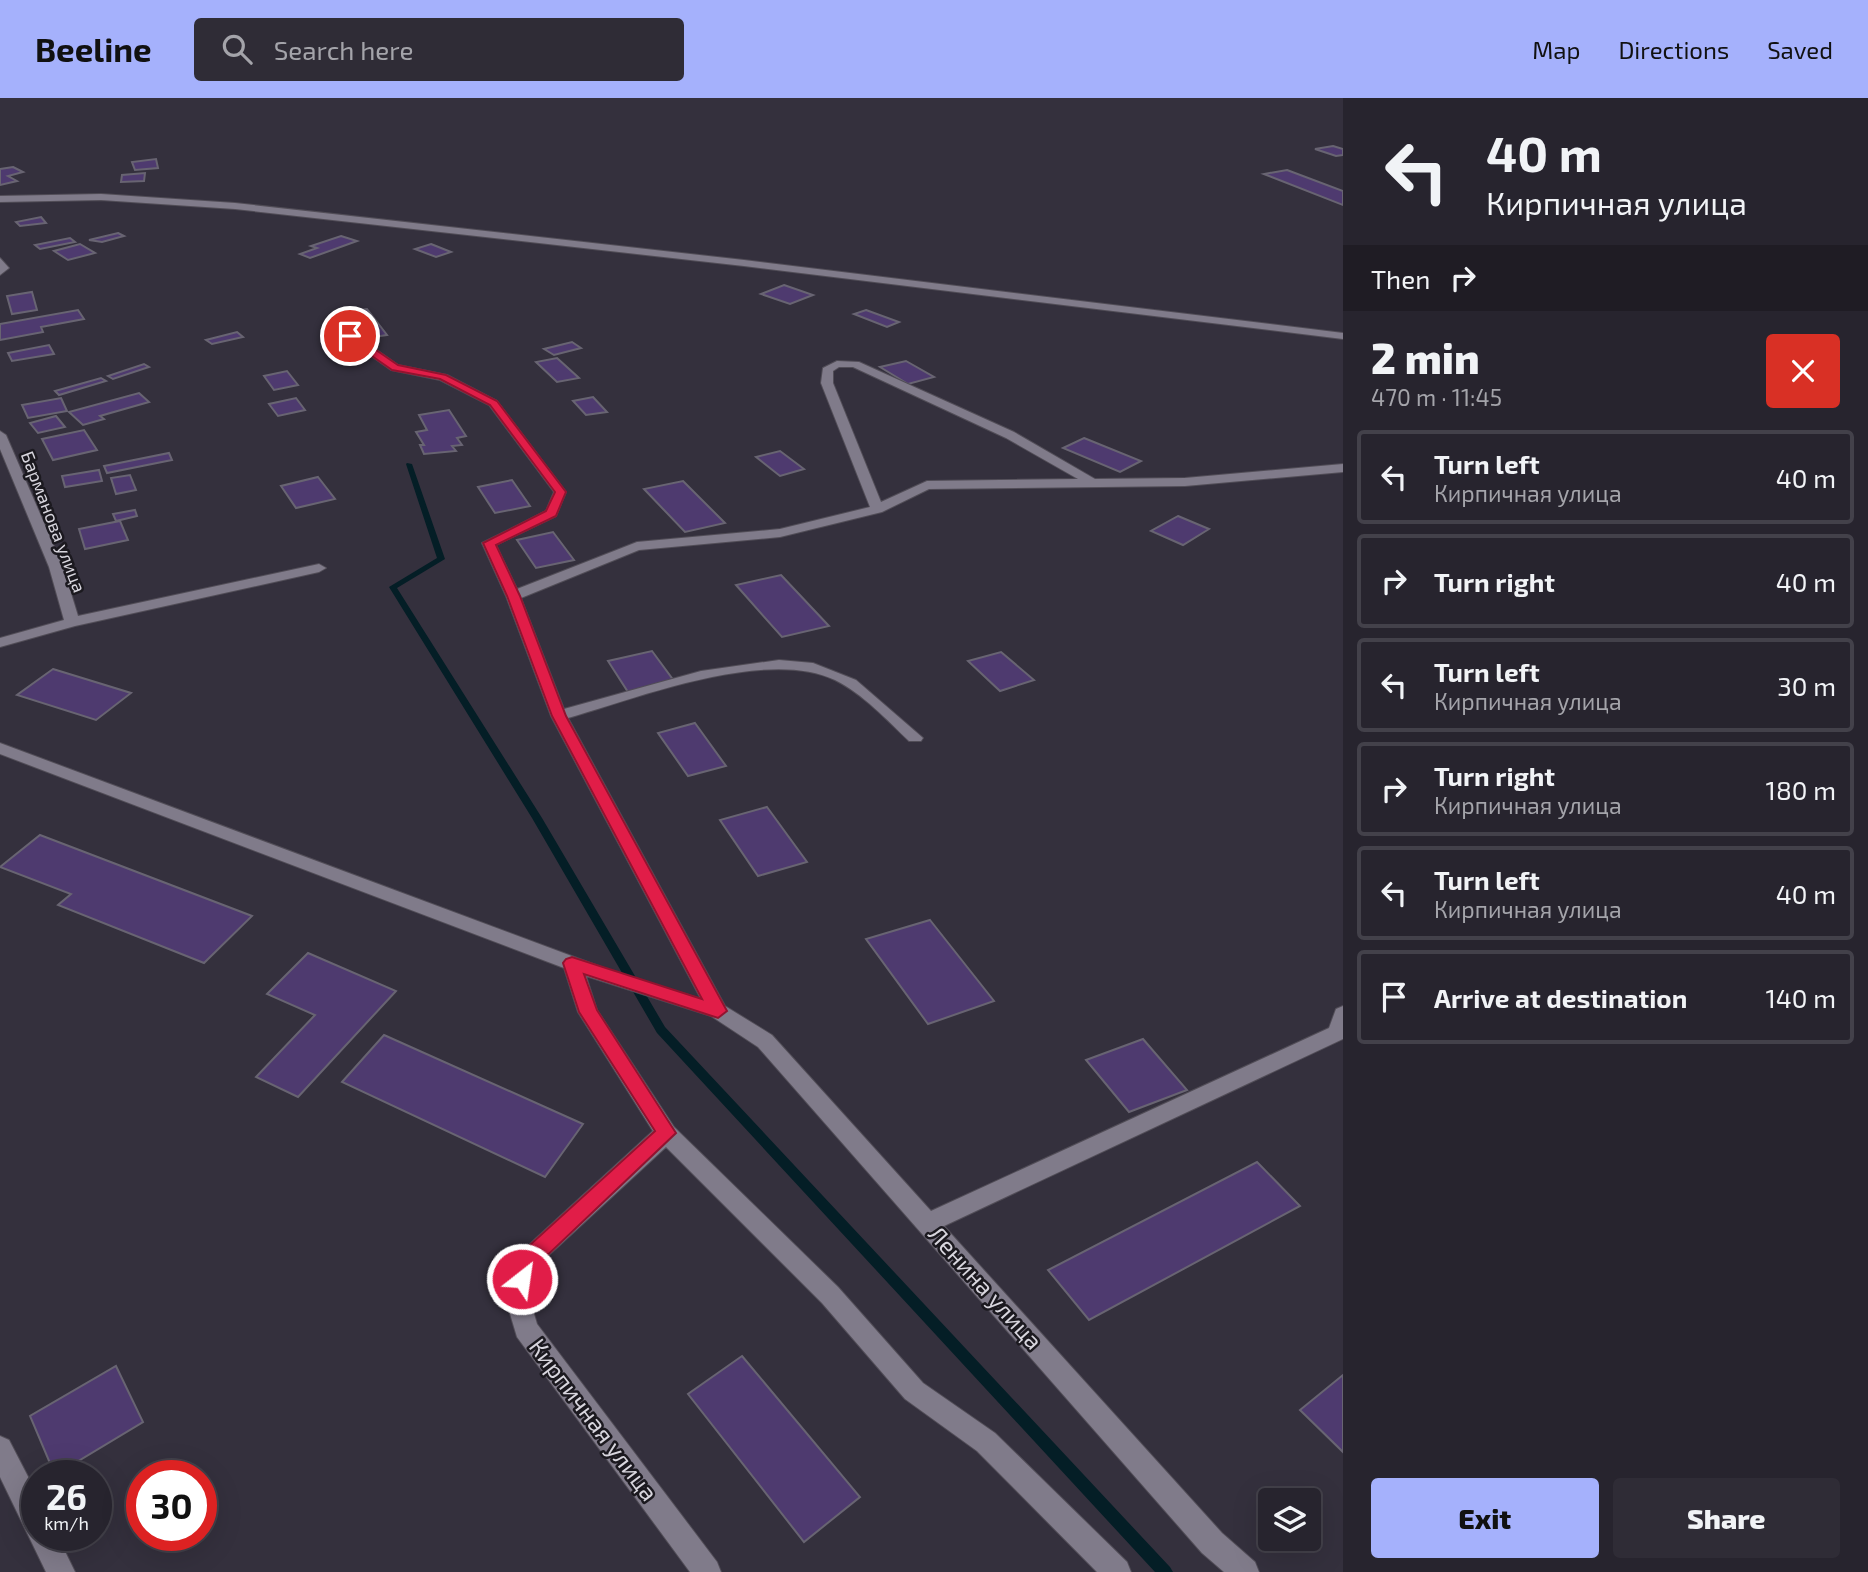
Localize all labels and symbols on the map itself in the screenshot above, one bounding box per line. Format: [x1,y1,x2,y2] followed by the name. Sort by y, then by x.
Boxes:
[320,306,380,366] pin
[17,448,91,595] street label: Барманова улица
[922,1219,1049,1355] street label: Ленина улица
[485,1242,559,1316] position arrow
[523,1332,665,1507] street label: Кирпичная улица
[126,1460,217,1551] speed limit sign: 30

